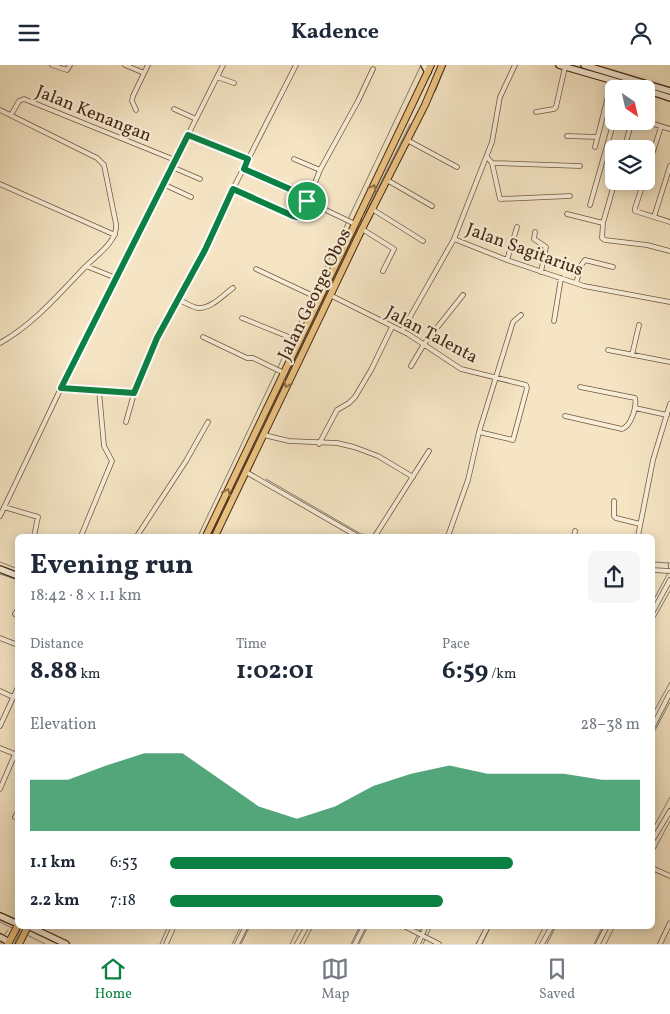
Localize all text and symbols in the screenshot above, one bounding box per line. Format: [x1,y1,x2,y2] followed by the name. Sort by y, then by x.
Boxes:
[291,17,379,48] text: Kadence
[15,19,43,47] icon: menu
[627,19,655,47] icon: person
[32,80,155,149] street label: Jalan Kenangan
[605,80,655,130] north arrow
[605,80,655,190] map controls
[605,140,655,190] button: layers
[286,180,328,222] pin
[366,184,377,193] one-way arrow
[293,187,321,215] icon: arrive
[462,218,587,283] street label: Jalan Sagitarius
[273,224,358,365] street label: Jalan George Obos
[381,300,482,370] street label: Jalan Talenta
[283,379,294,388] one-way arrow
[221,488,232,497] one-way arrow
[30,546,194,585] text: Evening run
[588,551,640,603] button: share
[30,585,141,607] text: 18:42 · 8 × 1.1 km
[30,635,84,654] text: Distance
[236,635,267,654] text: Time
[442,635,470,654] text: Pace
[30,654,78,689] text: 8.88
[236,654,314,689] text: 1:02:01
[442,654,488,689] text: 6:59
[78,665,100,684] text: km
[488,665,516,684] text: /km
[30,714,97,736] text: Elevation
[581,714,640,736] text: 28–38 m
[30,852,76,874] text: 1.1 km
[110,852,138,874] text: 6:53
[30,890,80,912] text: 2.2 km
[110,890,136,912] text: 7:18
[95,955,132,1004] tab: Home
[321,955,349,1004] tab: Map
[539,955,575,1004] tab: Saved

